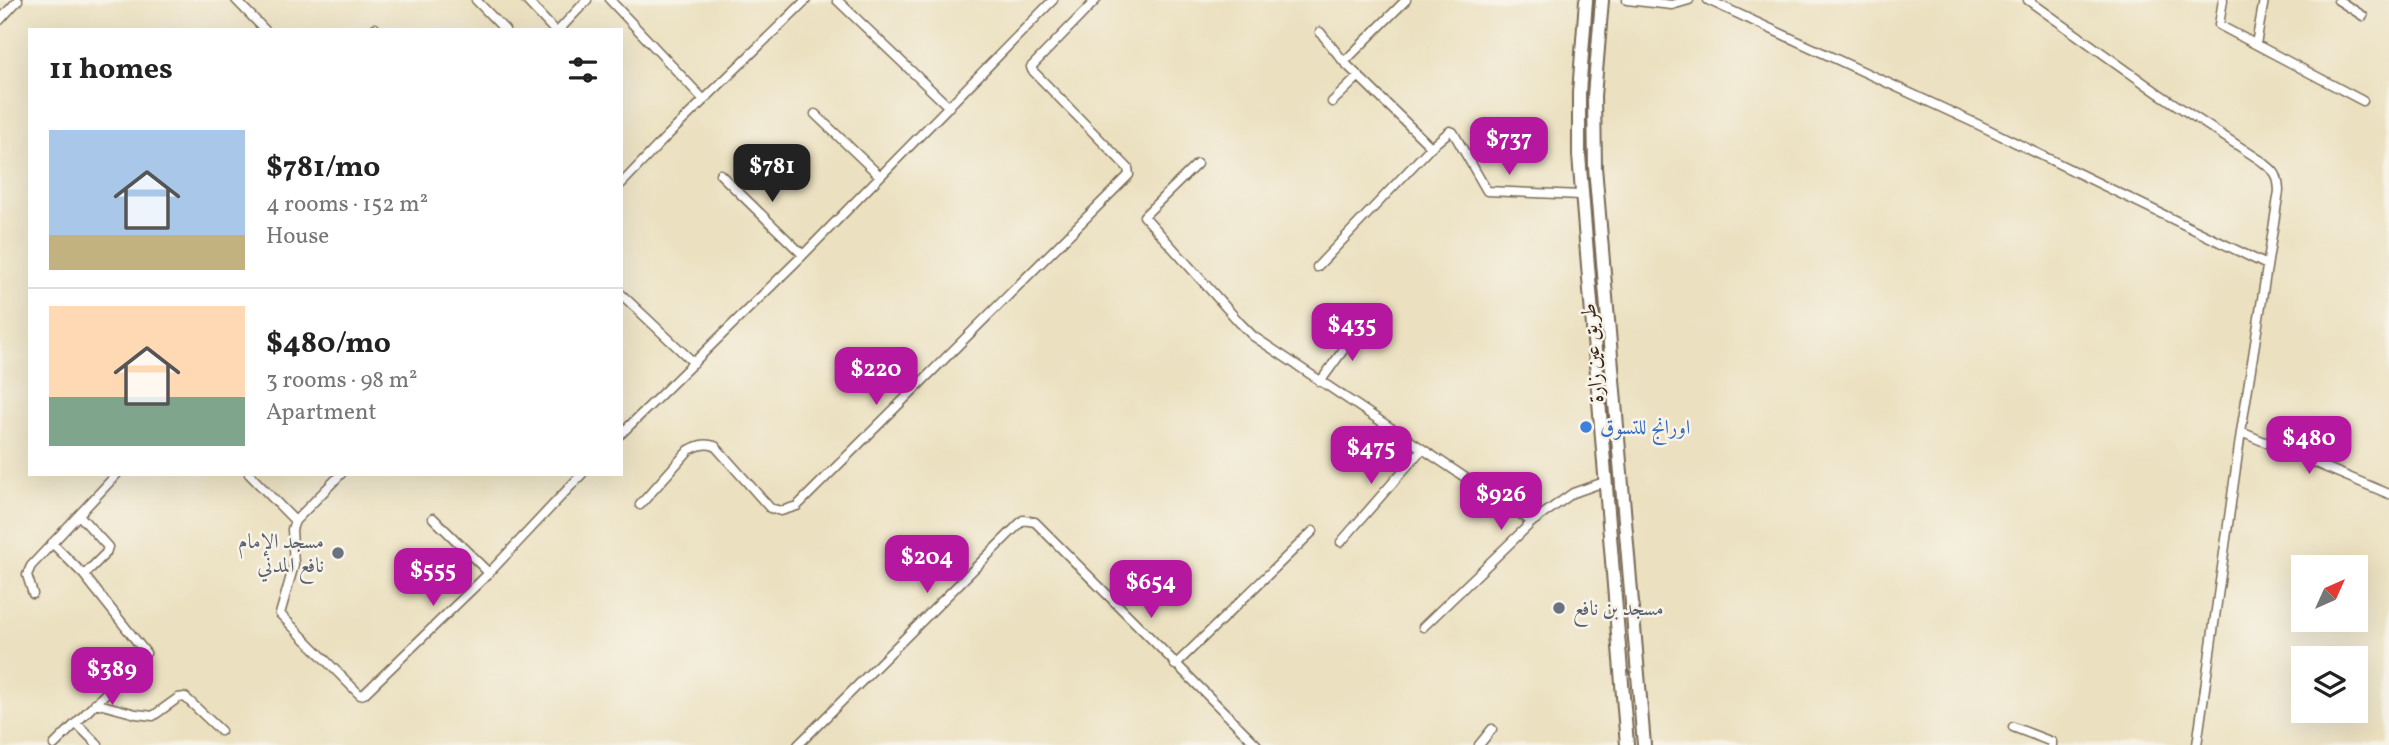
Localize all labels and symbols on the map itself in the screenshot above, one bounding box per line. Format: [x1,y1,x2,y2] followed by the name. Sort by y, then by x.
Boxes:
[1468,118,1550,177] pin: $737
[731,144,813,204] pin: $781
[1575,302,1612,404] street label: طريق عين زارة
[1311,304,1393,363] pin: $435
[835,348,917,407] pin: $220
[1600,414,1690,445] place label: اورانج للتسوق
[2268,416,2350,476] pin: $480
[1578,419,1594,435] marker: اورانج للتسوق
[1330,426,1412,486] pin: $475
[1460,472,1542,532] pin: $926
[238,528,324,584] place label: مسجد الإمام نافع المدني
[886,536,968,595] pin: $204
[330,545,346,561] marker: مسجد الإمام نافع المدني
[392,548,474,608] pin: $555
[2291,555,2368,632] north arrow
[1110,560,1192,620] pin: $654
[1573,595,1664,627] place label: مسجد بن نافع
[1551,600,1567,616] marker: مسجد بن نافع
[71,648,153,707] pin: $389

